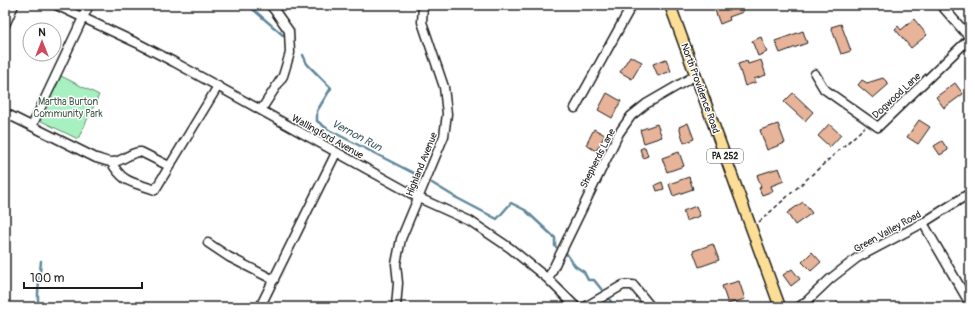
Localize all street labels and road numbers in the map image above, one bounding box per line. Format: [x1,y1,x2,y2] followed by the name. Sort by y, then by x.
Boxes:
[678,42,722,135] street label: North Providence Road
[870,70,923,121] street label: Dogwood Lane
[289,112,366,162] street label: Wallingford Avenue
[578,127,618,190] street label: Shepherds Lane
[404,130,440,198] street label: Highland Avenue
[707,149,743,163] road number: PA 252
[852,208,923,255] street label: Green Valley Road

